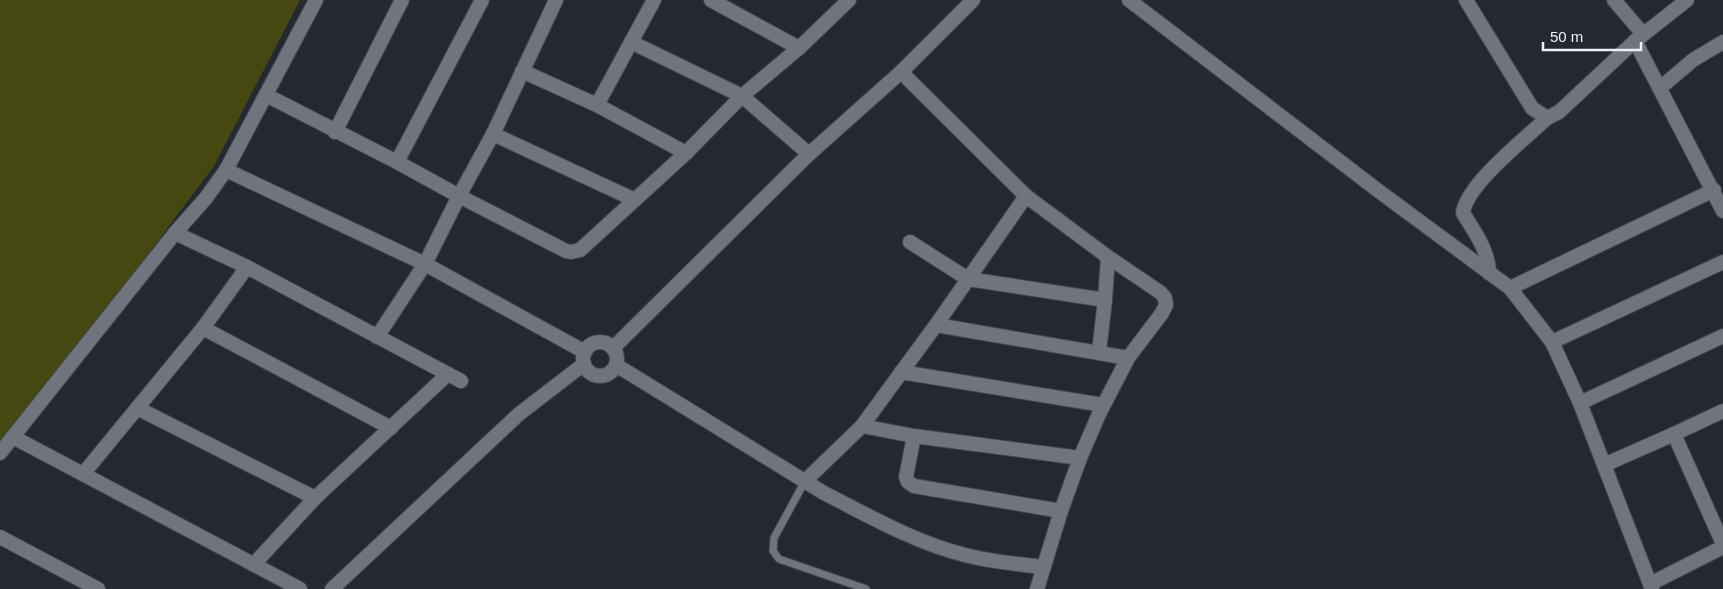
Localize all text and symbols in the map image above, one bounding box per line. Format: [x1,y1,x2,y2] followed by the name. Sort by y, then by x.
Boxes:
[1543,20,1640,52] scale bar
[1550,28,1583,45] text: 50 m

